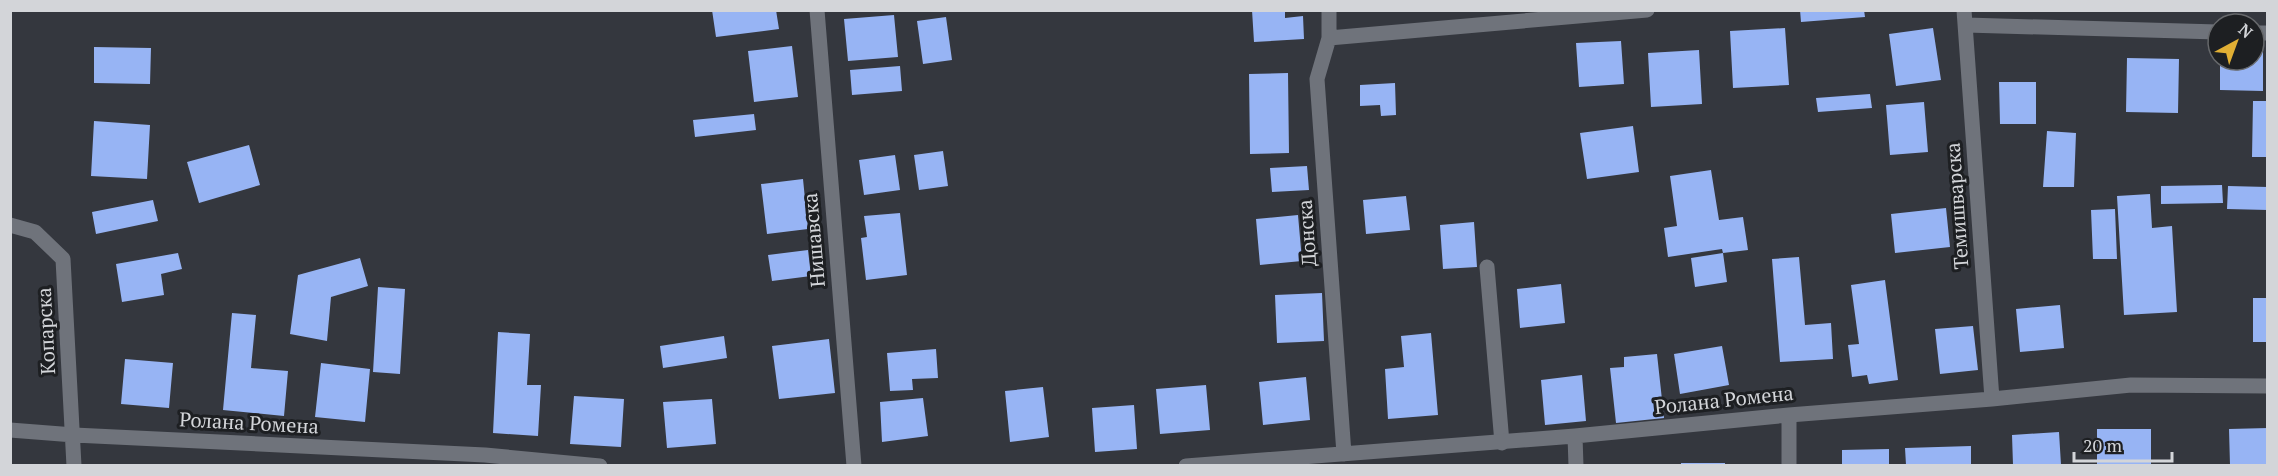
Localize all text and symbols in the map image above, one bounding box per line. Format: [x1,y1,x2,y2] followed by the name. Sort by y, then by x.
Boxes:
[2206,12,2266,72] north arrow
[2234,18,2258,43] text: N
[1939,142,1974,270] street label: Темишварска
[796,192,831,288] street label: Нишавска
[1291,199,1322,267] street label: Донска
[30,287,61,375] street label: Копарска
[1653,379,1795,420] street label: Ролана Ромена
[179,405,319,440] street label: Ролана Ромена
[2074,425,2172,463] scale bar
[2083,433,2123,457] text: 20 m

